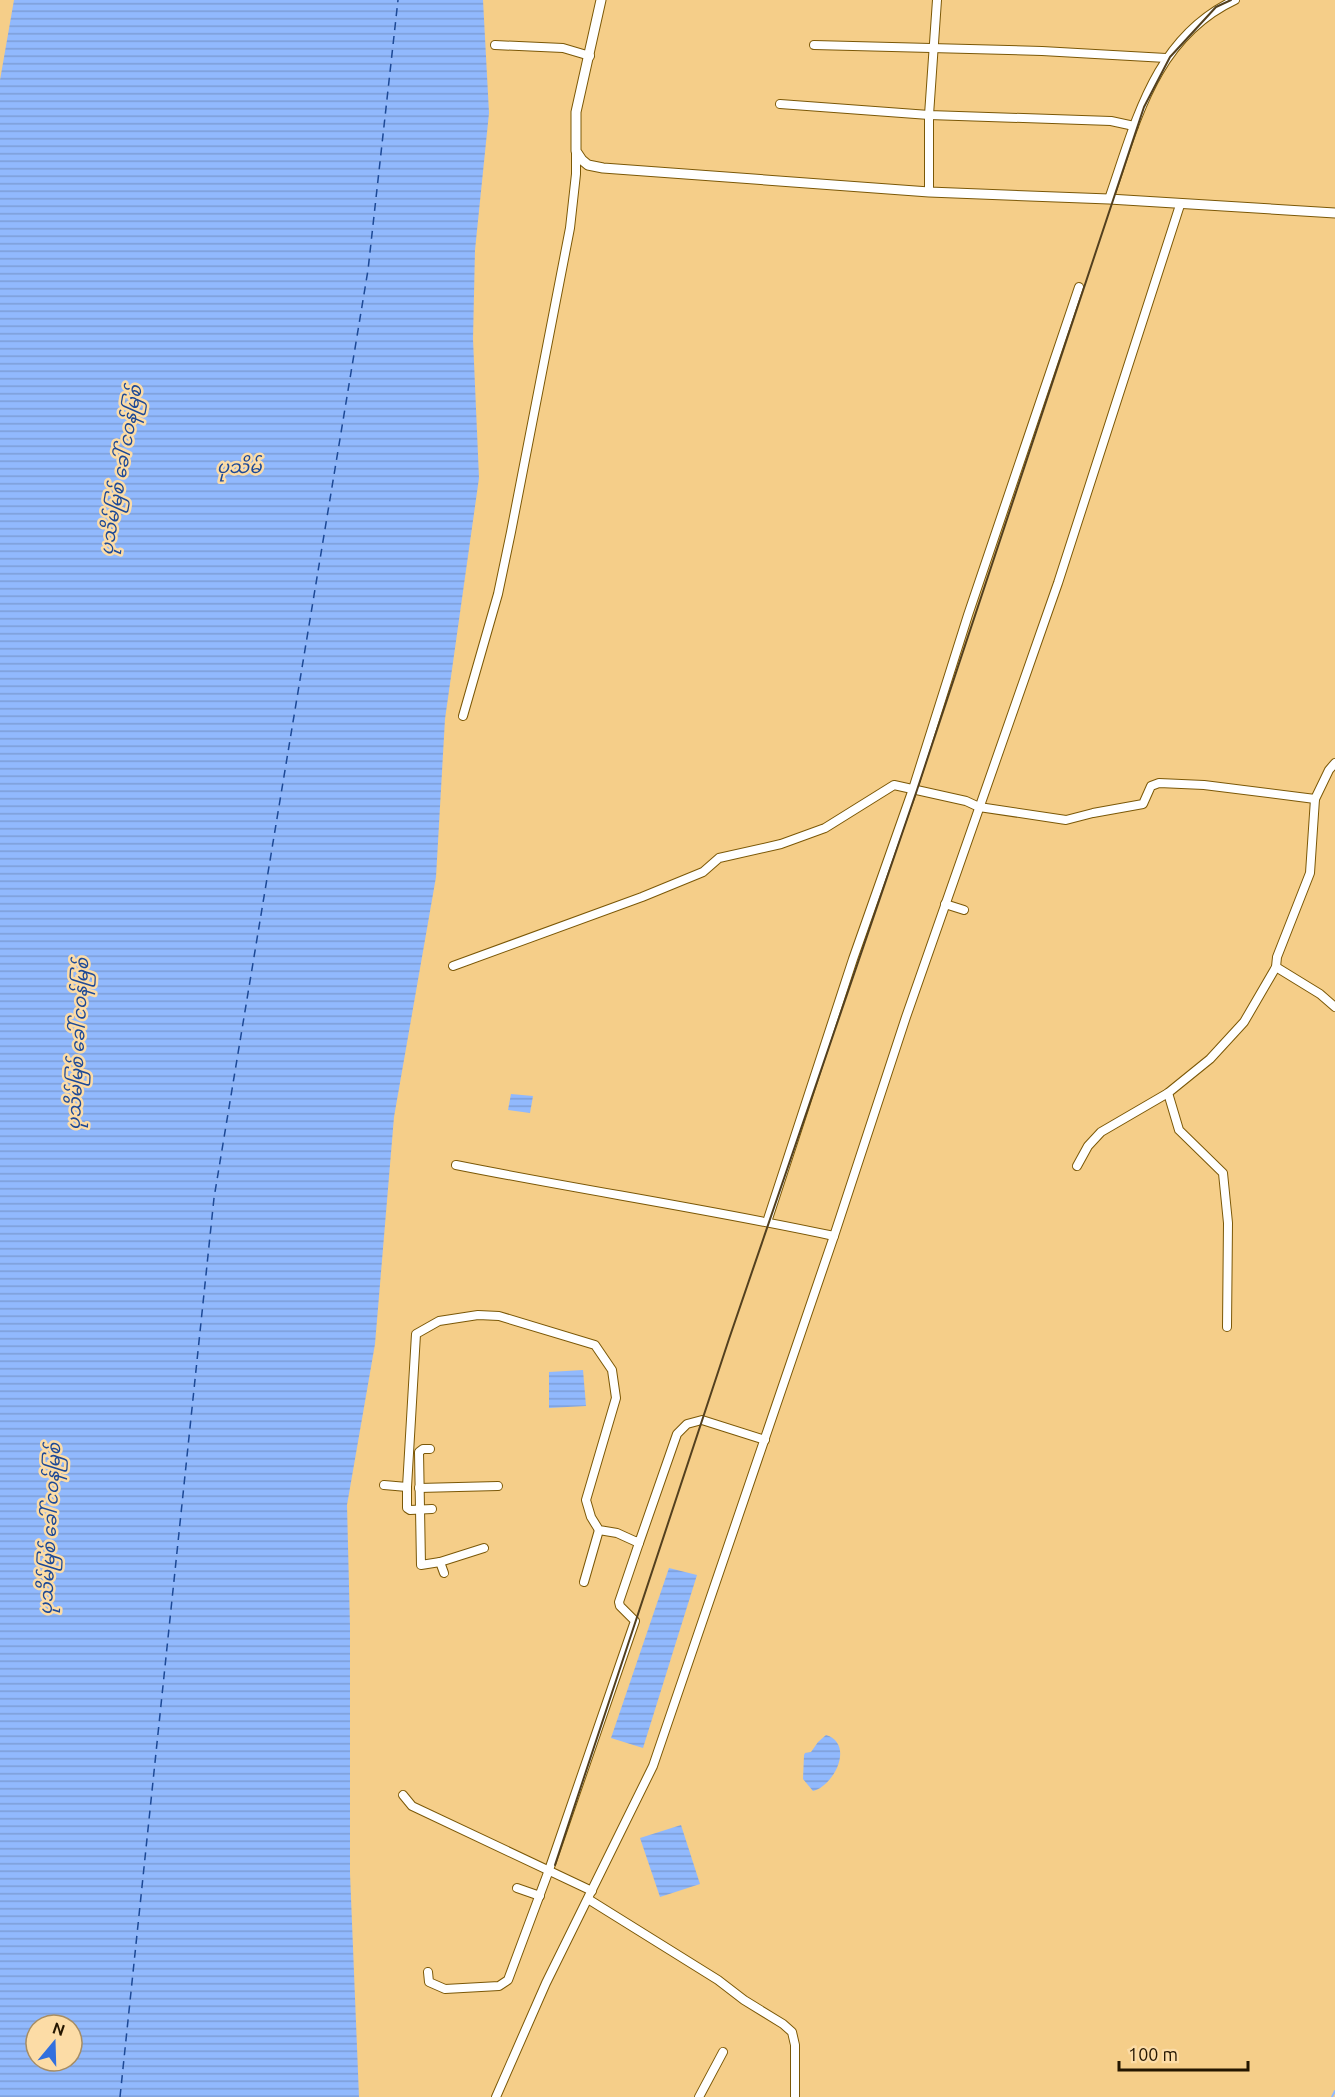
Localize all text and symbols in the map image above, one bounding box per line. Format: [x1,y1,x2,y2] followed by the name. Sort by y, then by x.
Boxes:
[93,382,151,557] water label: ပုသိမ်မြစ် ခေါ် ငဝန်မြစ်
[217,454,263,482] water label: ပုသိမ်
[61,956,98,1131] water label: ပုသိမ်မြစ် ခေါ် ငဝန်မြစ်
[33,1441,70,1616] water label: ပုသိမ်မြစ် ခေါ် ငဝန်မြစ်
[24,2013,84,2073] north arrow
[50,2018,67,2039] text: N
[1119,2034,1248,2072] scale bar
[1128,2044,1178,2064] text: 100 m

